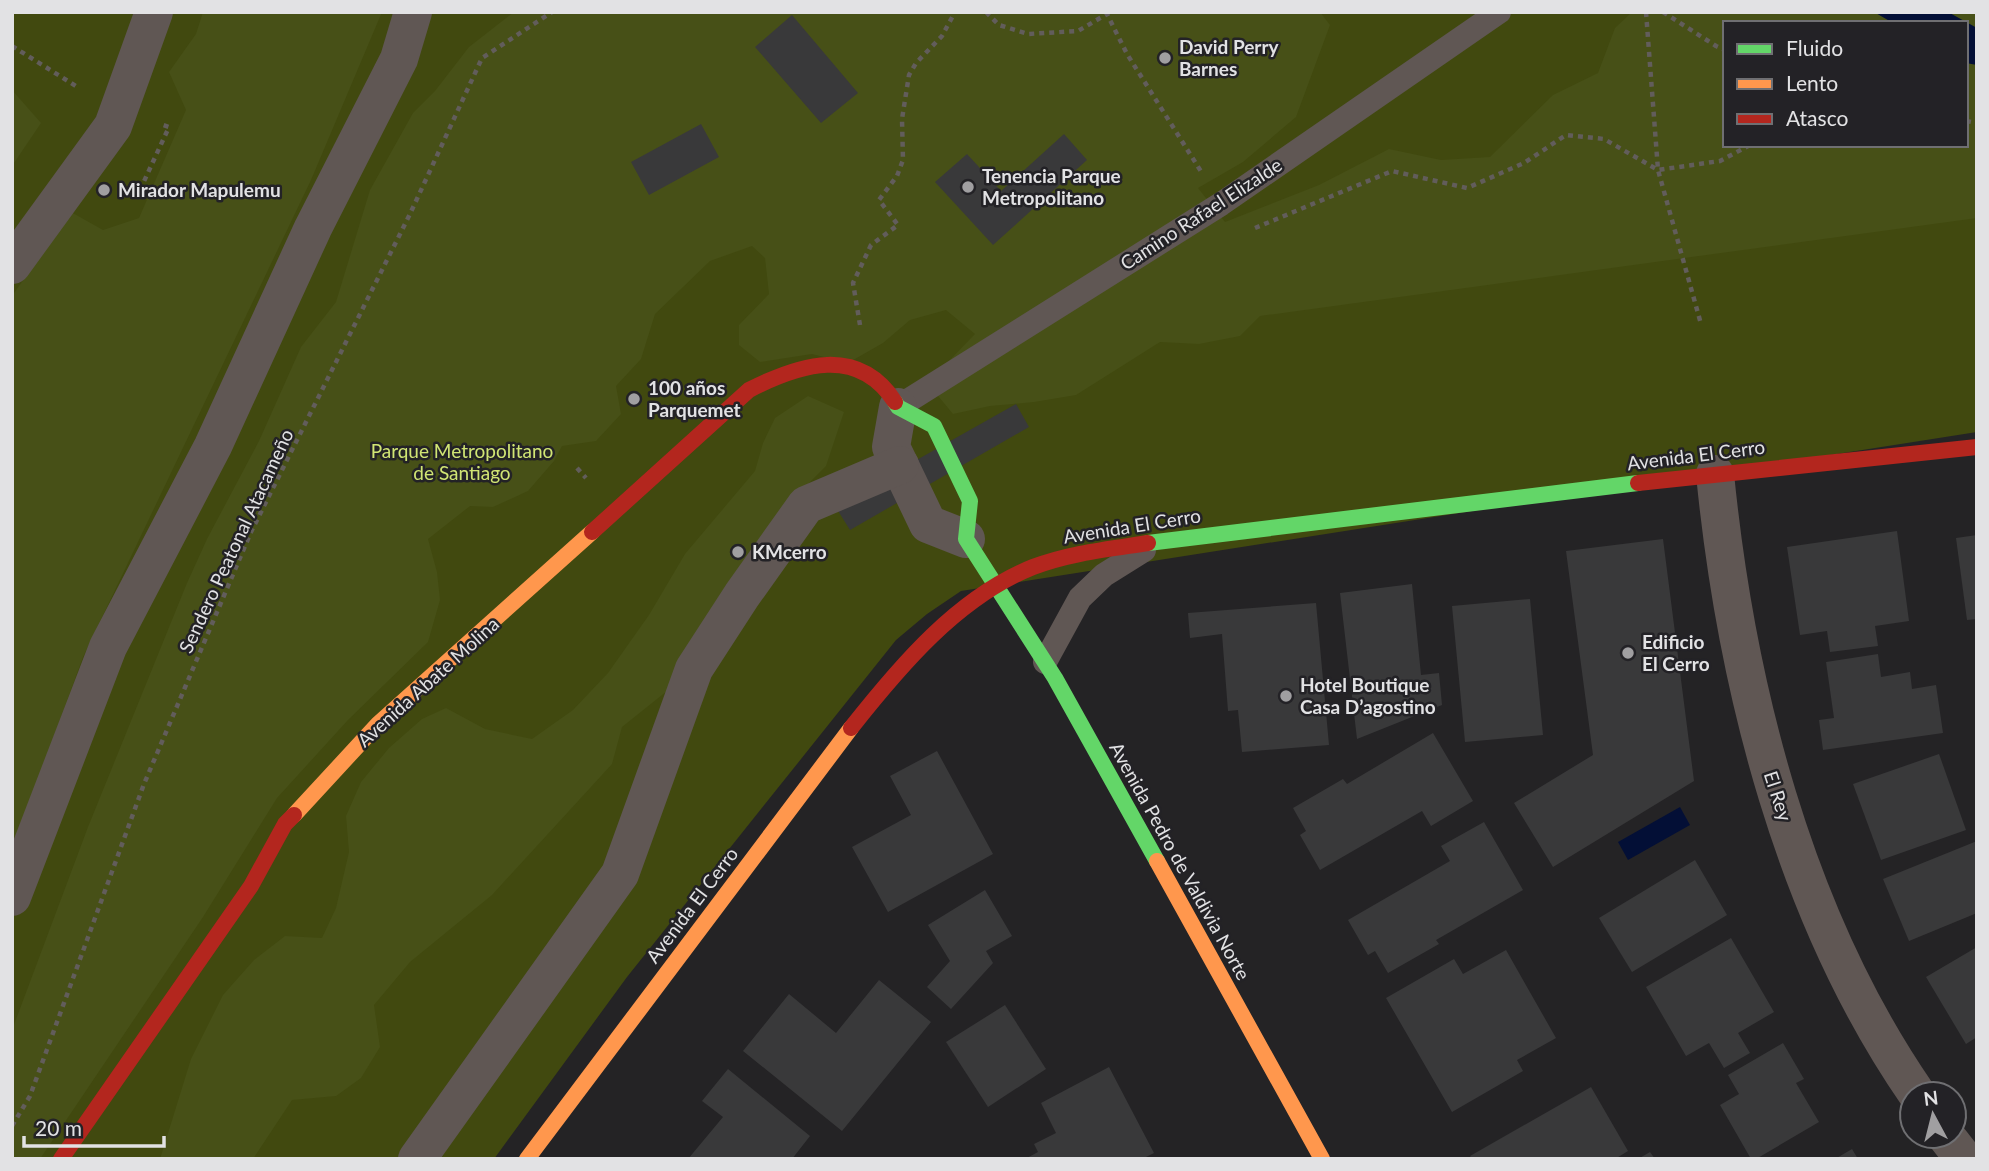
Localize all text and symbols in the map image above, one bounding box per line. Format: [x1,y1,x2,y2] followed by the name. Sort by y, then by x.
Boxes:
[1723,21,1968,147] legend
[1179,35,1280,80] place label: David Perry Barnes
[1786,35,1843,60] text: Fluido
[1157,50,1173,66] marker: David Perry Barnes
[1786,70,1838,95] text: Lento
[1786,105,1848,130] text: Atasco
[1116,153,1286,274] street label: Camino Rafael Elizalde
[982,164,1121,209] place label: Tenencia Parque Metropolitano
[118,178,281,201] place label: Mirador Mapulemu
[960,179,976,195] marker: Tenencia Parque Metropolitano
[96,182,112,198] marker: Mirador Mapulemu
[648,376,741,421] place label: 100 años Parquemet
[626,391,642,407] marker: 100 años Parquemet
[173,425,298,656] street label: Sendero Peatonal Atacameño
[1626,435,1766,474] street label: Avenida El Cerro
[371,439,553,484] park label: Parque Metropolitano de Santiago
[1062,503,1202,548] street label: Avenida El Cerro
[752,540,827,563] place label: KMcerro
[730,544,746,560] marker: KMcerro
[352,612,503,751] street label: Avenida Abate Molina
[1642,630,1710,675] place label: Edificio El Cerro
[1620,645,1636,661] marker: Edificio El Cerro
[1300,673,1436,718] place label: Hotel Boutique Casa D’agostino
[1278,688,1294,704] marker: Hotel Boutique Casa D’agostino
[1105,738,1256,984] street label: Avenida Pedro de Valdivia Norte
[1760,768,1797,824] street label: El Rey
[641,842,743,967] street label: Avenida El Cerro
[1898,1080,1968,1150] north arrow
[1922,1085,1940,1110] text: N
[24,1104,164,1148] scale bar
[35,1115,82,1140] text: 20 m

